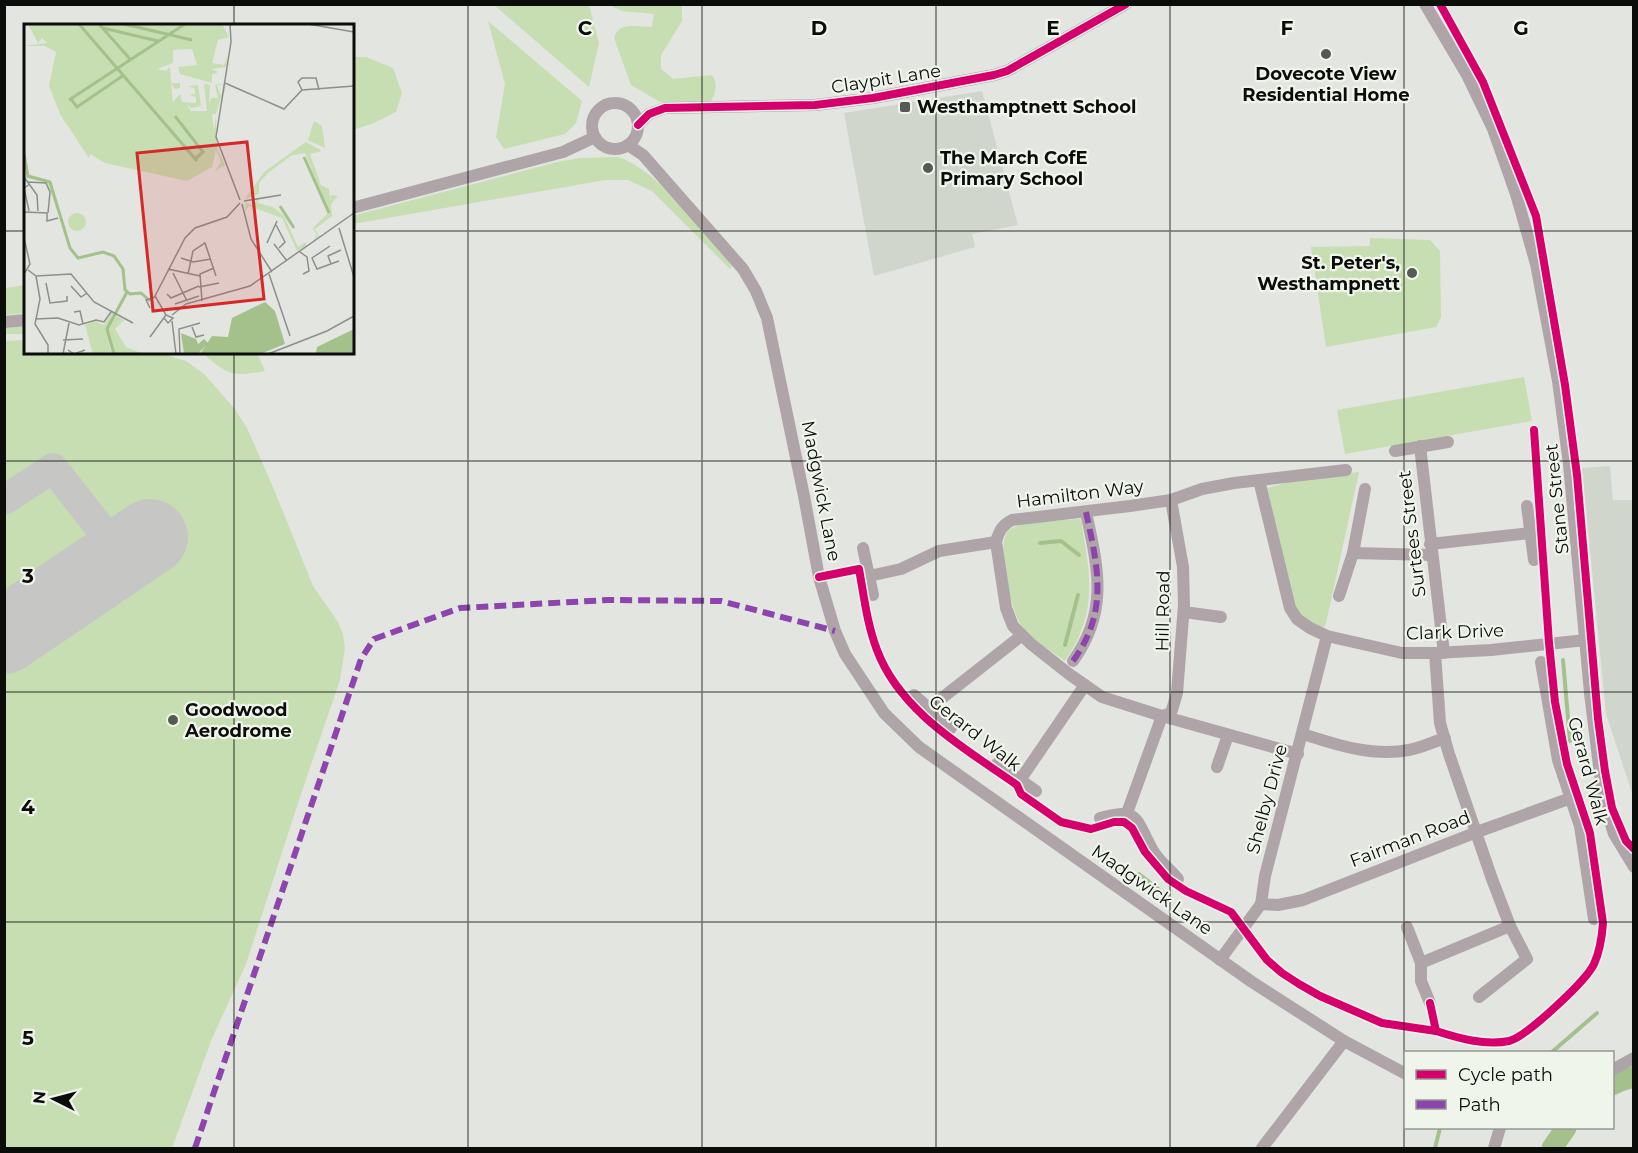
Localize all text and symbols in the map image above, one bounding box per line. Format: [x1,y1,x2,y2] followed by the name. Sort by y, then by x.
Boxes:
[578,16,593,40] text: C
[811,16,827,40] text: D
[1046,16,1060,40] text: E
[1281,16,1294,40] text: F
[1513,16,1529,40] text: G
[24,24,354,354] inset map
[1319,47,1333,61] marker: Dovecote View Residential Home
[830,59,943,99] street label: Claypit Lane
[1242,63,1410,106] place label: Dovecote View Residential Home
[917,96,1136,118] place label: Westhamptnett School
[898,100,912,114] marker: Westhamptnett School
[940,147,1088,190] place label: The March CofE Primary School
[921,161,935,175] marker: The March CofE Primary School
[1257,252,1400,295] place label: St. Peter's, Westhampnett
[1405,266,1419,280] marker: St. Peter's, Westhampnett
[797,419,845,563] street label: Madgwick Lane
[1540,443,1574,555] street label: Stane Street
[1393,469,1431,599] street label: Surtees Street
[1015,475,1145,513] street label: Hamilton Way
[21,564,34,588] text: 3
[1151,570,1175,652] street label: Hill Road
[1406,619,1504,645] street label: Clark Drive
[924,690,1026,776] street label: Gerard Walk
[184,699,292,742] place label: Goodwood Aerodrome
[166,713,180,727] marker: Goodwood Aerodrome
[1563,715,1613,828] street label: Gerard Walk
[1242,742,1292,856] street label: Shelby Drive
[21,795,35,819] text: 4
[1347,806,1473,872] street label: Fairman Road
[1087,840,1217,940] street label: Madgwick Lane
[22,1026,34,1050] text: 5
[1404,1051,1614,1129] legend
[1458,1064,1553,1086] text: Cycle path
[24,1069,84,1129] north arrow
[29,1090,50,1105] text: N
[1458,1094,1501,1116] text: Path

